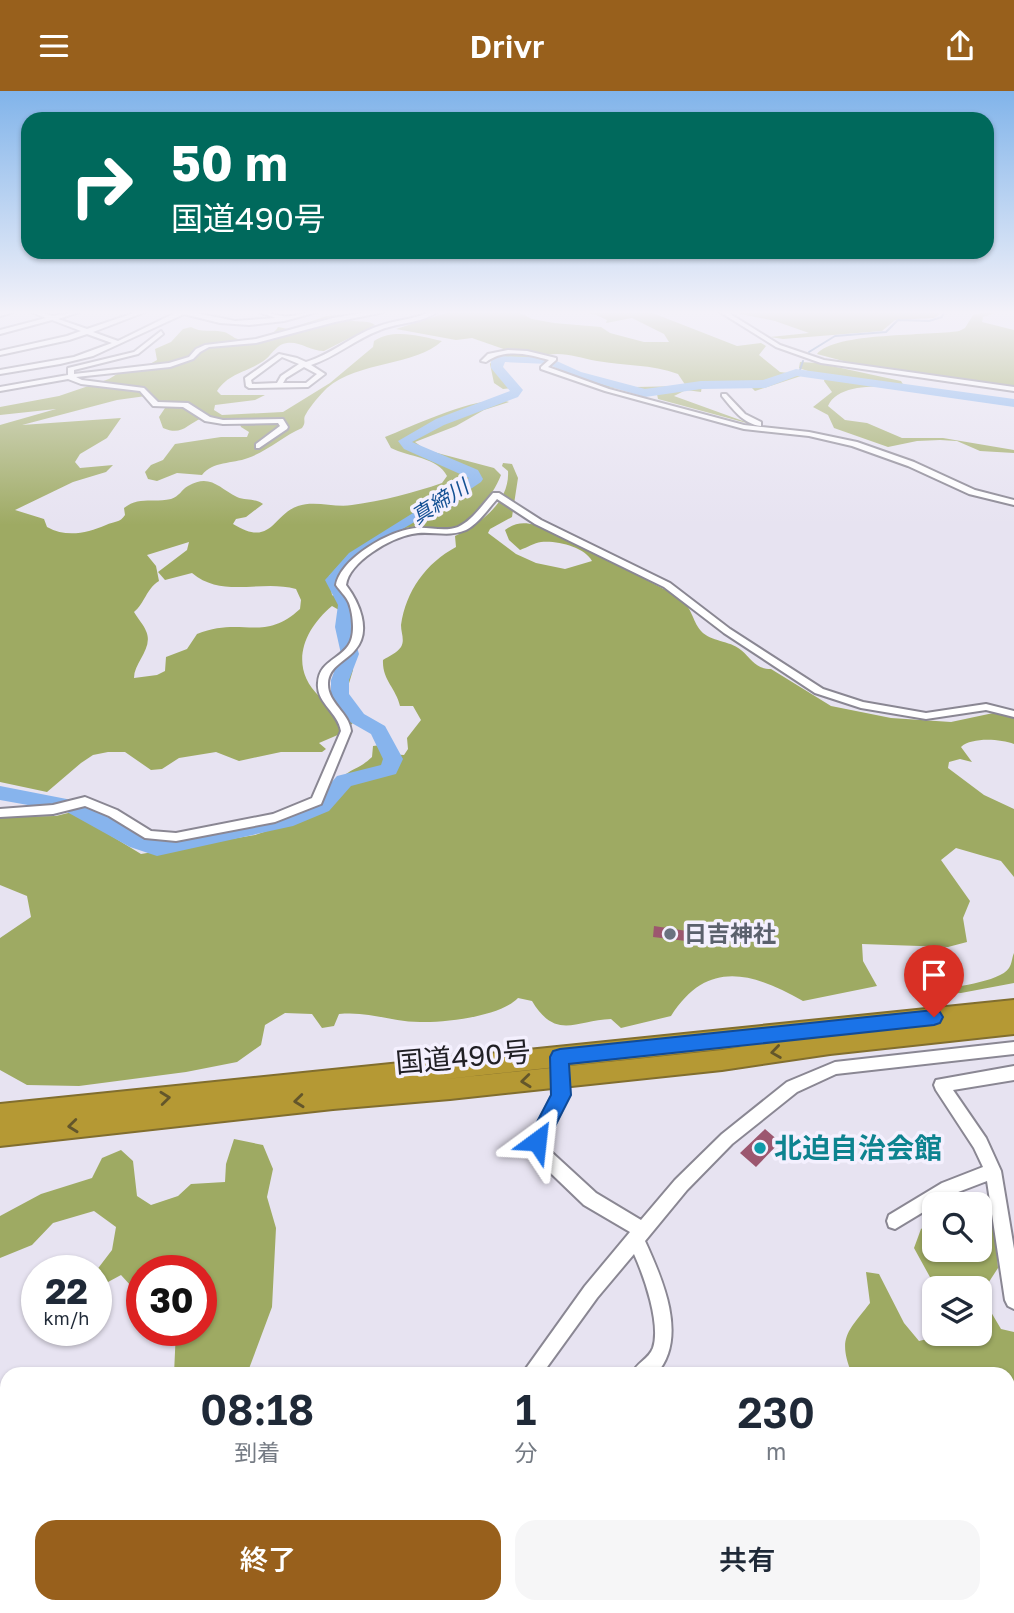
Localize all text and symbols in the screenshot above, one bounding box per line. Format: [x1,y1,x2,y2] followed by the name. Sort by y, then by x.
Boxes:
[35,27,73,65] icon: menu
[470,27,544,65] text: Drivr
[941,27,979,65] icon: share
[171,133,288,192] text: 50 m
[56,140,147,231] icon: right
[171,199,326,237] text: 国道490号
[406,472,475,529] water label: 真締川
[684,919,776,947] place label: 日吉神社
[662,926,678,942] marker: 日吉神社
[904,945,964,1017] pin
[915,956,953,994] icon: arrive
[394,1034,532,1079] street label: 国道490号
[770,1044,782,1059] one-way arrow
[520,1073,531,1088] one-way arrow
[160,1091,171,1106] one-way arrow
[293,1094,305,1109] one-way arrow
[500,1104,574,1178] position arrow
[67,1119,79,1134] one-way arrow
[774,1131,942,1164] place label: 北迫自治会館
[752,1140,768,1156] marker: 北迫自治会館
[922,1192,992,1346] map controls
[922,1192,992,1262] button: search
[126,1255,217,1346] speed limit sign: 30
[45,1270,88,1312] text: 22
[922,1276,992,1346] button: layers
[44,1307,89,1329] text: km/h
[200,1384,314,1434] text: 08:18
[515,1384,536,1434] text: 1
[737,1387,815,1437] text: 230
[766,1437,786,1465] text: m
[234,1438,280,1466] text: 到着
[514,1438,537,1466] text: 分
[35,1520,501,1600] button: 終了
[515,1520,980,1600] button: 共有

